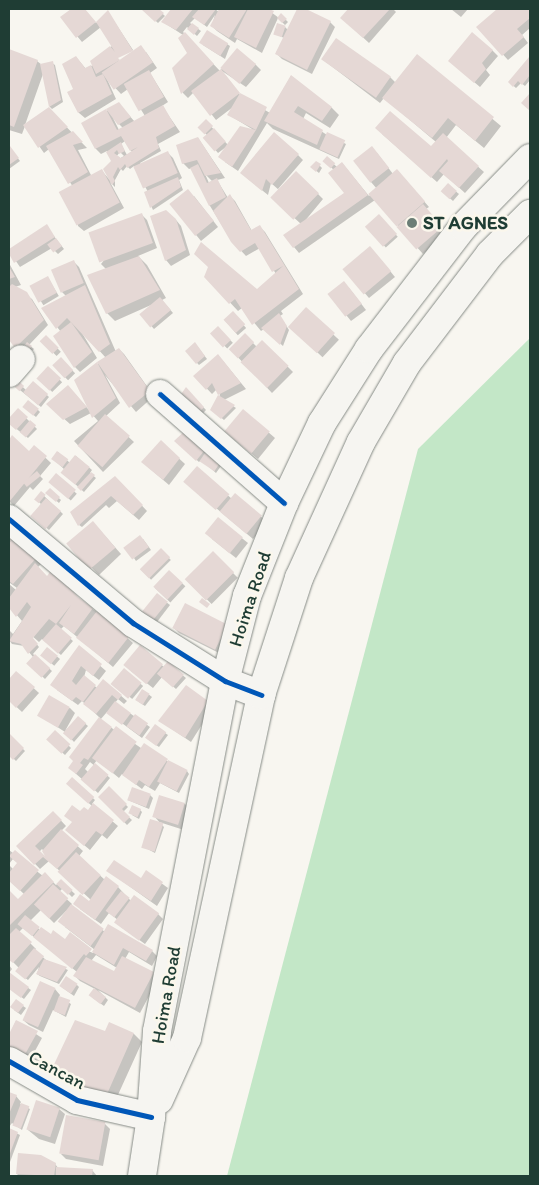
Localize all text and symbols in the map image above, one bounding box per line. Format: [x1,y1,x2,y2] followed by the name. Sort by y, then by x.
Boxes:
[423,212,508,234] place label: ST AGNES
[405,216,419,230] marker: ST AGNES
[224,549,276,649] street label: Hoima Road
[146,944,186,1046] street label: Hoima Road
[24,1045,90,1095] street label: Cancan

